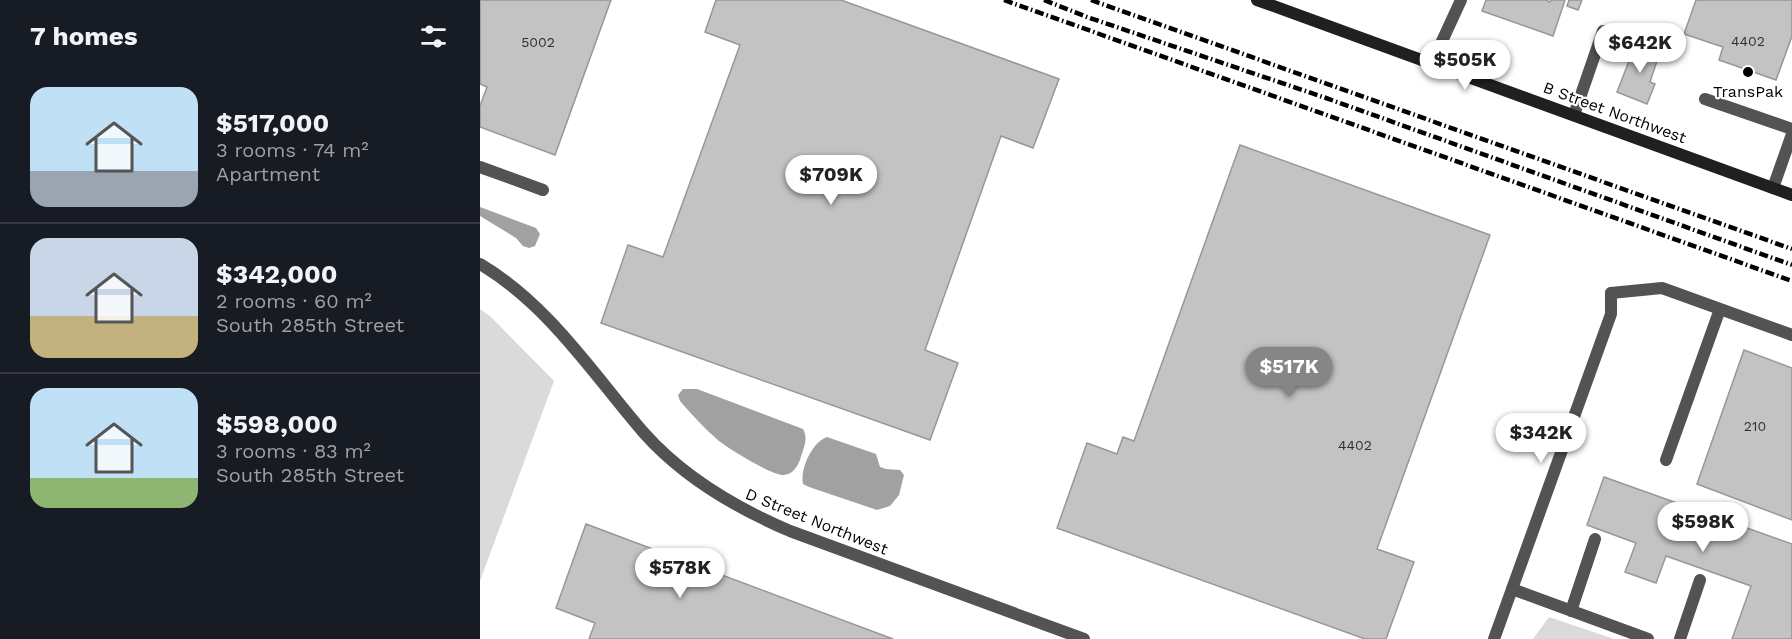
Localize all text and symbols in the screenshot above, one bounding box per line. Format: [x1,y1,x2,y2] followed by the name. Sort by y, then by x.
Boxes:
[417,20,450,53] icon: filters
[30,21,138,51] text: 7 homes
[1598,23,1682,74] pin: $642K
[1608,30,1672,54] text: $642K
[1731,33,1765,49] house number: 4402
[521,34,555,50] house number: 5002
[1423,40,1507,91] pin: $505K
[1434,47,1496,71] text: $505K
[1741,65,1755,79] marker: TransPak
[1541,78,1689,147] street label: B Street Northwest
[1713,82,1783,101] place label: TransPak
[216,108,329,138] text: $517,000
[78,111,150,183] icon: home
[216,138,369,162] text: 3 rooms · 74 m²
[789,155,873,206] pin: $709K
[216,162,320,186] text: Apartment
[799,162,863,186] text: $709K
[216,259,338,289] text: $342,000
[78,262,150,334] icon: home
[216,289,372,313] text: 2 rooms · 60 m²
[216,313,404,337] text: South 285th Street
[1247,347,1331,398] pin: $517K
[1259,354,1319,378] text: $517K
[216,409,338,439] text: $598,000
[78,412,150,484] icon: home
[1499,413,1583,464] pin: $342K
[1744,418,1766,434] house number: 210
[1509,420,1573,444] text: $342K
[1338,437,1372,453] house number: 4402
[216,439,371,463] text: 3 rooms · 83 m²
[216,463,404,487] text: South 285th Street
[743,484,891,559] street label: D Street Northwest
[1661,502,1745,553] pin: $598K
[1671,509,1735,533] text: $598K
[638,548,722,599] pin: $578K
[649,555,711,579] text: $578K

